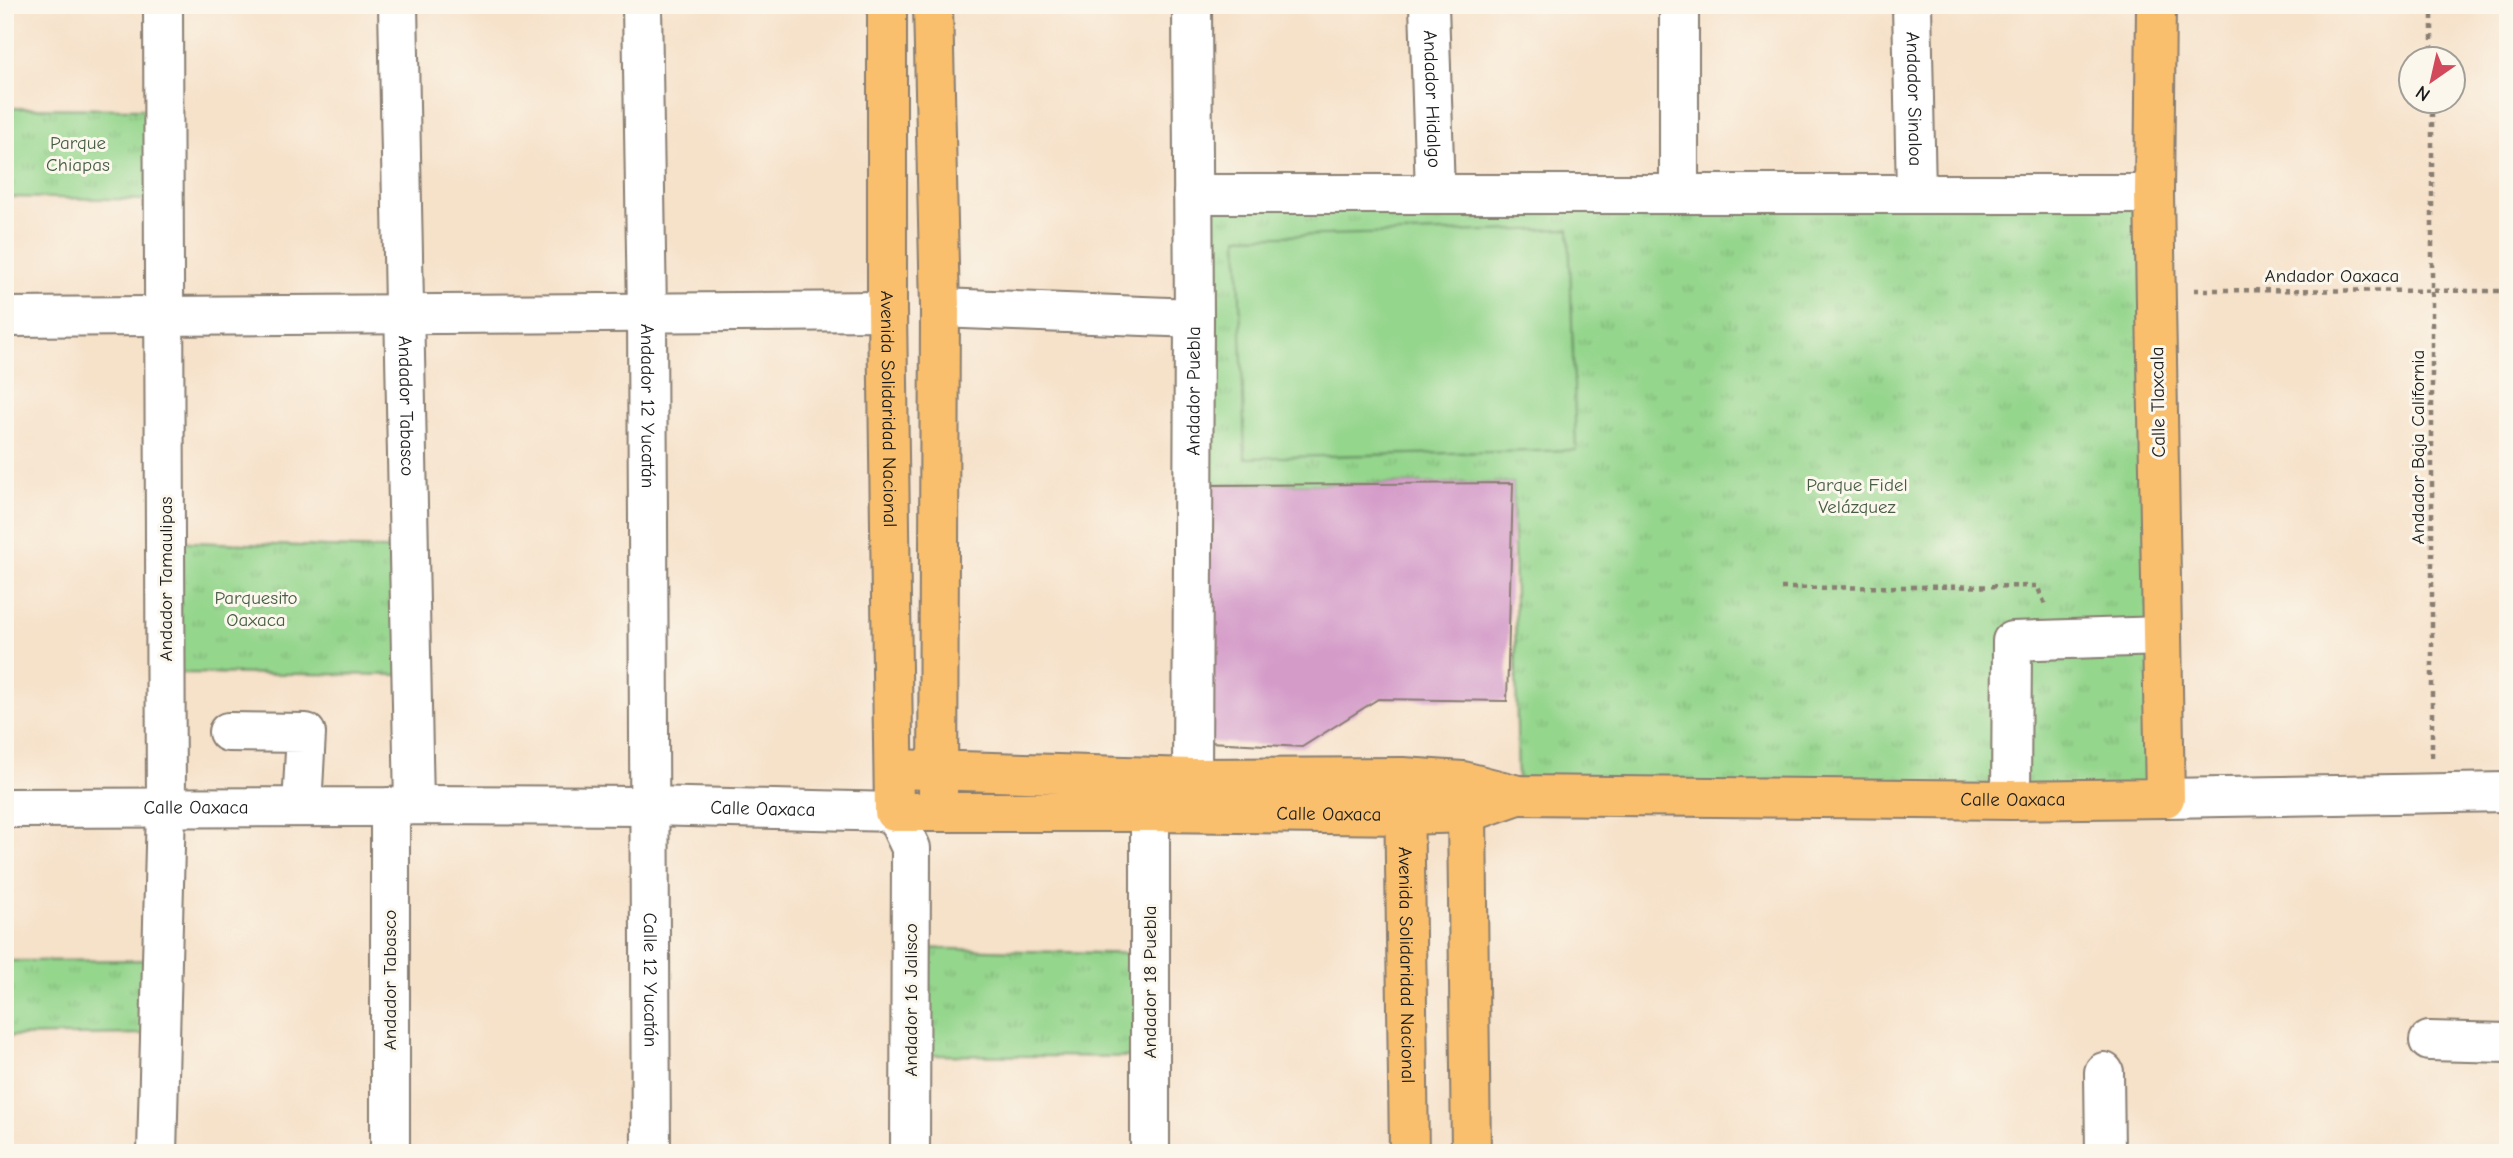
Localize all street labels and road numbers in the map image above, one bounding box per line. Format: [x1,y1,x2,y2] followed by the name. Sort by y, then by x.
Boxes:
[1419,30,1445,168] street label: Andador Hidalgo
[1902,31,1926,167] street label: Andador Sinaloa
[2265,265,2399,287] street label: Andador Oaxaca
[876,291,901,528] street label: Avenida Solidaridad Nacional
[636,324,659,488] street label: Andador 12 Yucatán
[1182,326,1205,456] street label: Andador Puebla
[394,335,418,476] street label: Andador Tabasco
[2146,346,2170,458] street label: Calle Tlaxcala
[2407,350,2429,544] street label: Andador Baja California
[155,496,177,661] street label: Andador Tamaulipas
[1960,788,2066,811] street label: Calle Oaxaca
[143,796,249,819] street label: Calle Oaxaca
[710,797,816,821] street label: Calle Oaxaca
[1276,802,1382,826] street label: Calle Oaxaca
[1394,846,1419,1084] street label: Avenida Solidaridad Nacional
[1139,905,1161,1059] street label: Andador 18 Puebla
[379,910,401,1050] street label: Andador Tabasco
[639,913,661,1047] street label: Calle 12 Yucatán
[900,923,922,1077] street label: Andador 16 Jalisco

